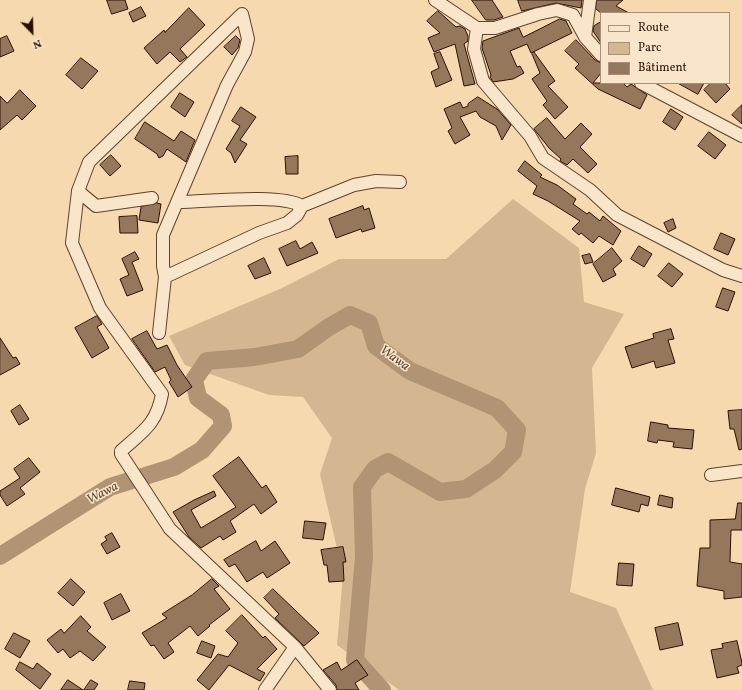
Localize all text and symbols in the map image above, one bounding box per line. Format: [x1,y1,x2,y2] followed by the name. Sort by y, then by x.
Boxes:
[12,12,52,52] north arrow
[600,12,730,84] legend
[638,20,669,36] text: Route
[30,35,43,52] text: N
[638,40,661,56] text: Parc
[638,60,687,76] text: Bâtiment
[376,343,412,375] water label: Wawa
[85,479,121,509] water label: Wawa

